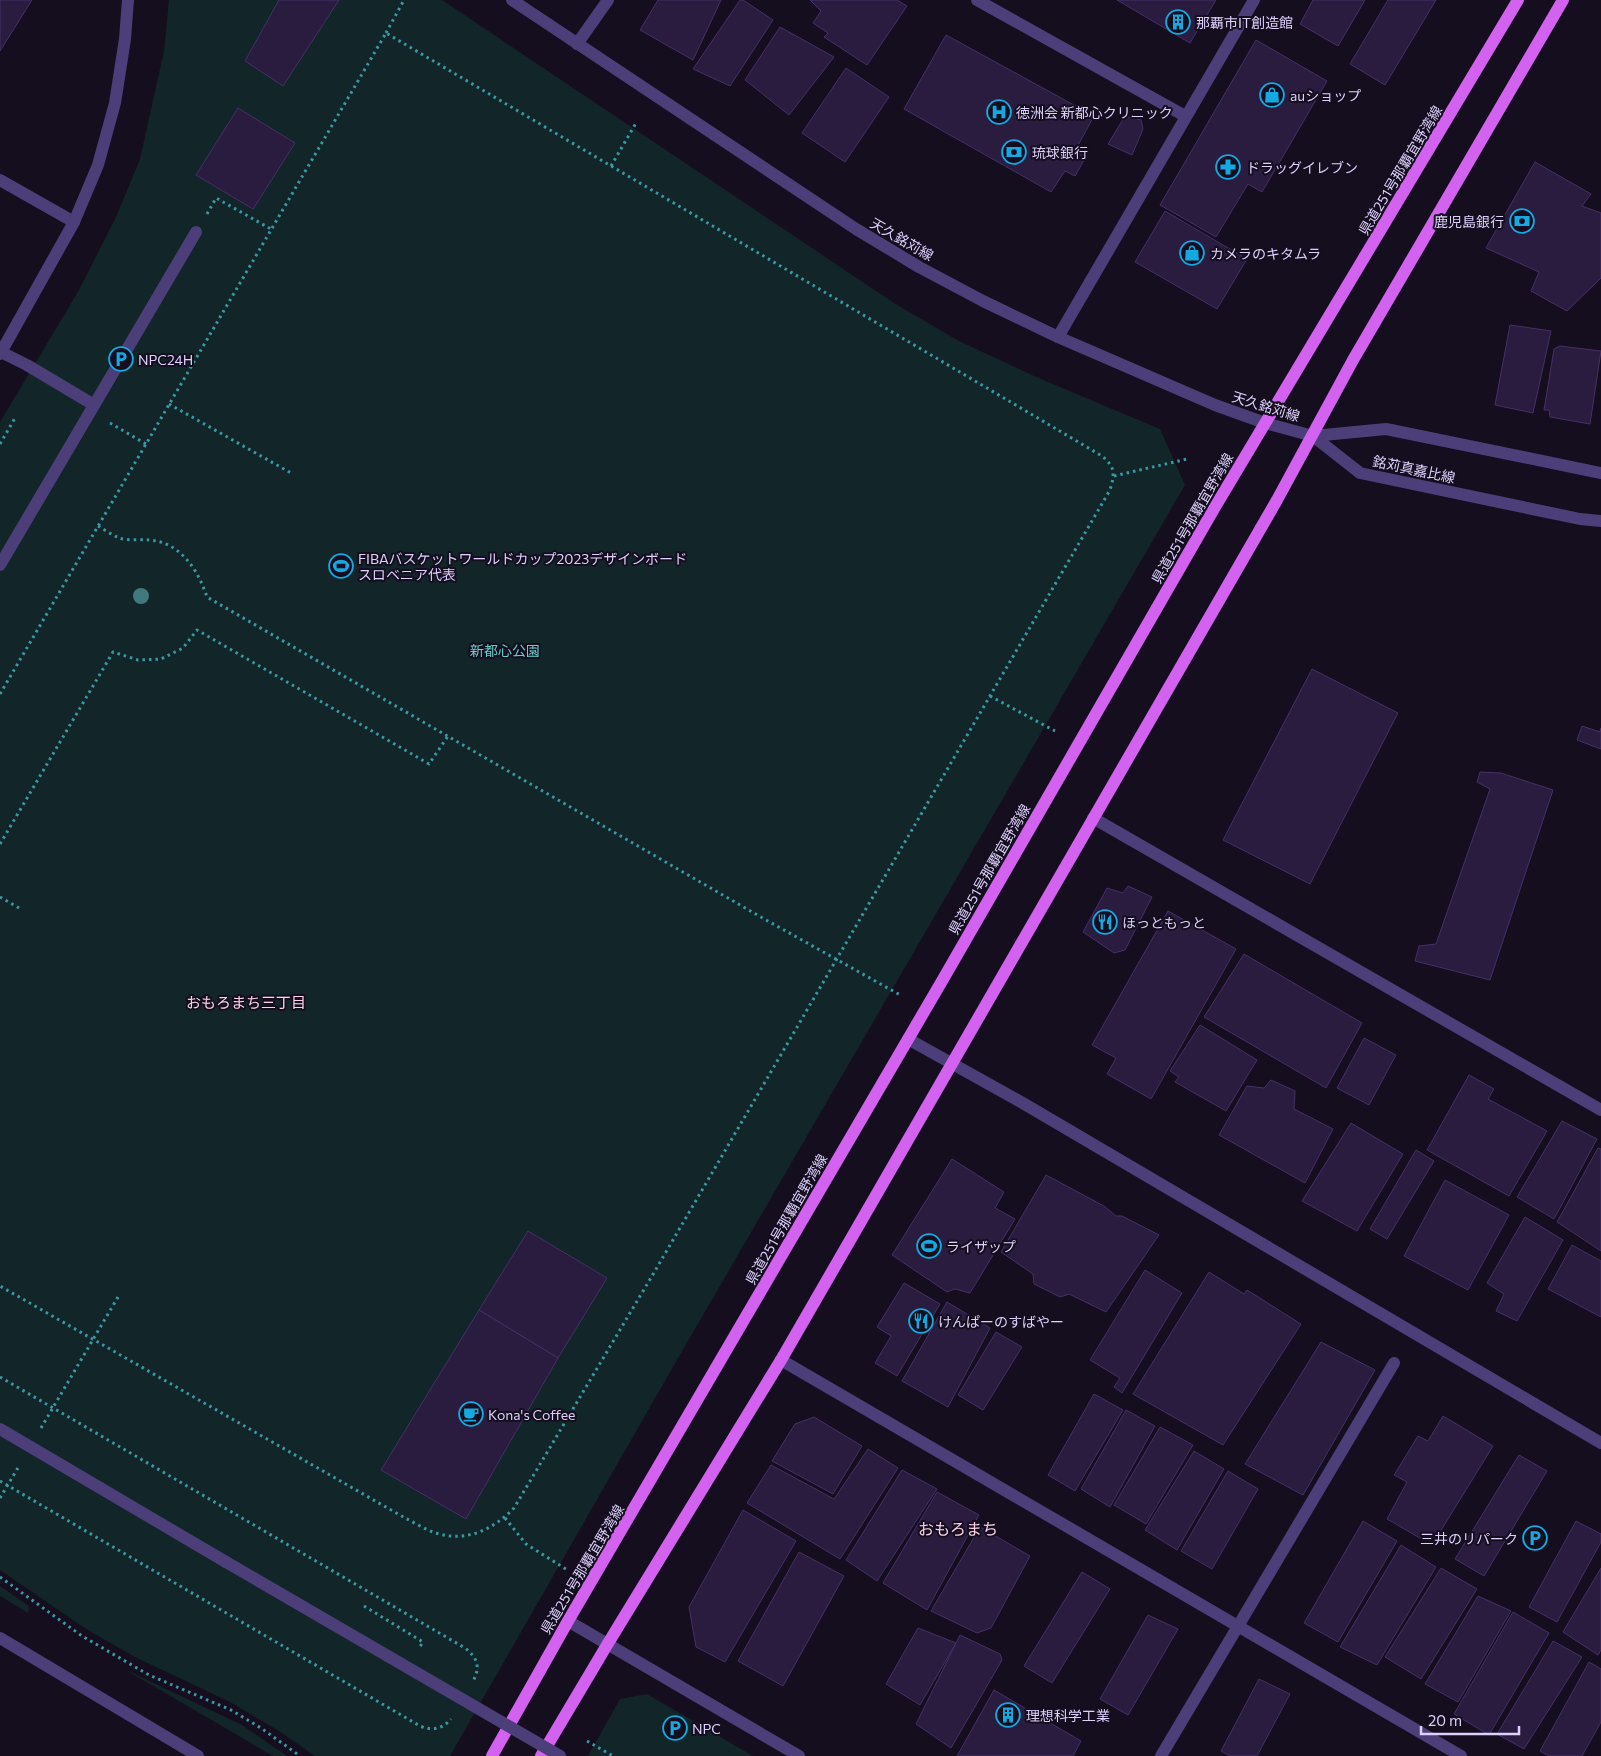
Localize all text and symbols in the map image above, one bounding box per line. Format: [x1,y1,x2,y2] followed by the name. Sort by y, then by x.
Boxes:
[1165,9,1191,35] building icon: 那覇市IT創造館
[1196,14,1293,31] place label: 那覇市IT創造館
[1259,82,1285,108] shop icon: auショップ
[1290,87,1361,104] place label: auショップ
[986,99,1012,125] hospital icon: 徳洲会 新都心クリニック
[1355,102,1445,238] street label: 県道251号那覇宜野湾線
[1016,104,1173,121] place label: 徳洲会 新都心クリニック
[1001,139,1027,165] bank icon: 琉球銀行
[1032,144,1088,161] place label: 琉球銀行
[1215,154,1241,180] pharmacy icon: ドラッグイレブン
[1246,159,1358,176] place label: ドラッグイレブン
[1509,208,1535,234] bank icon: 鹿児島銀行
[1434,213,1504,230] place label: 鹿児島銀行
[867,214,937,264] street label: 天久銘苅線
[1179,240,1205,266] shop icon: カメラのキタムラ
[1210,245,1321,262] place label: カメラのキタムラ
[108,346,134,372] parking icon: NPC24H
[138,351,193,368] place label: NPC24H
[1230,388,1302,424] street label: 天久銘苅線
[1148,450,1236,586] street label: 県道251号那覇宜野湾線
[1371,452,1457,486] street label: 銘苅真嘉比線
[358,550,687,583] place label: FIBAバスケットワールドカップ2023デザインボード スロベニア代表
[328,553,354,579] sports icon: FIBAバスケットワールドカップ2023デザインボード スロベニア代表
[470,642,540,659] park label: 新都心公園
[945,801,1033,937] street label: 県道251号那覇宜野湾線
[1092,909,1118,935] restaurant icon: ほっともっと
[1122,914,1206,931] place label: ほっともっと
[186,993,306,1011] district label: おもろまち三丁目
[742,1151,830,1287] street label: 県道251号那覇宜野湾線
[916,1233,942,1259] sports icon: ライザップ
[946,1238,1016,1255] place label: ライザップ
[908,1308,934,1334] restaurant icon: けんぱーのすばやー
[938,1313,1064,1330] place label: けんぱーのすばやー
[458,1401,484,1427] cafe icon: Kona's Coffee
[488,1406,576,1423] place label: Kona's Coffee
[537,1501,627,1637] street label: 県道251号那覇宜野湾線
[918,1519,998,1538] district label: おもろまち
[1522,1525,1548,1551] parking icon: 三井のリパーク
[1420,1530,1518,1547] place label: 三井のリパーク
[995,1702,1021,1728] building icon: 理想科学工業
[1421,1704,1518,1736] scale bar
[1026,1707,1110,1724] place label: 理想科学工業
[1428,1711,1462,1729] text: 20 m
[662,1715,688,1741] parking icon: NPC
[692,1720,721,1737] place label: NPC

